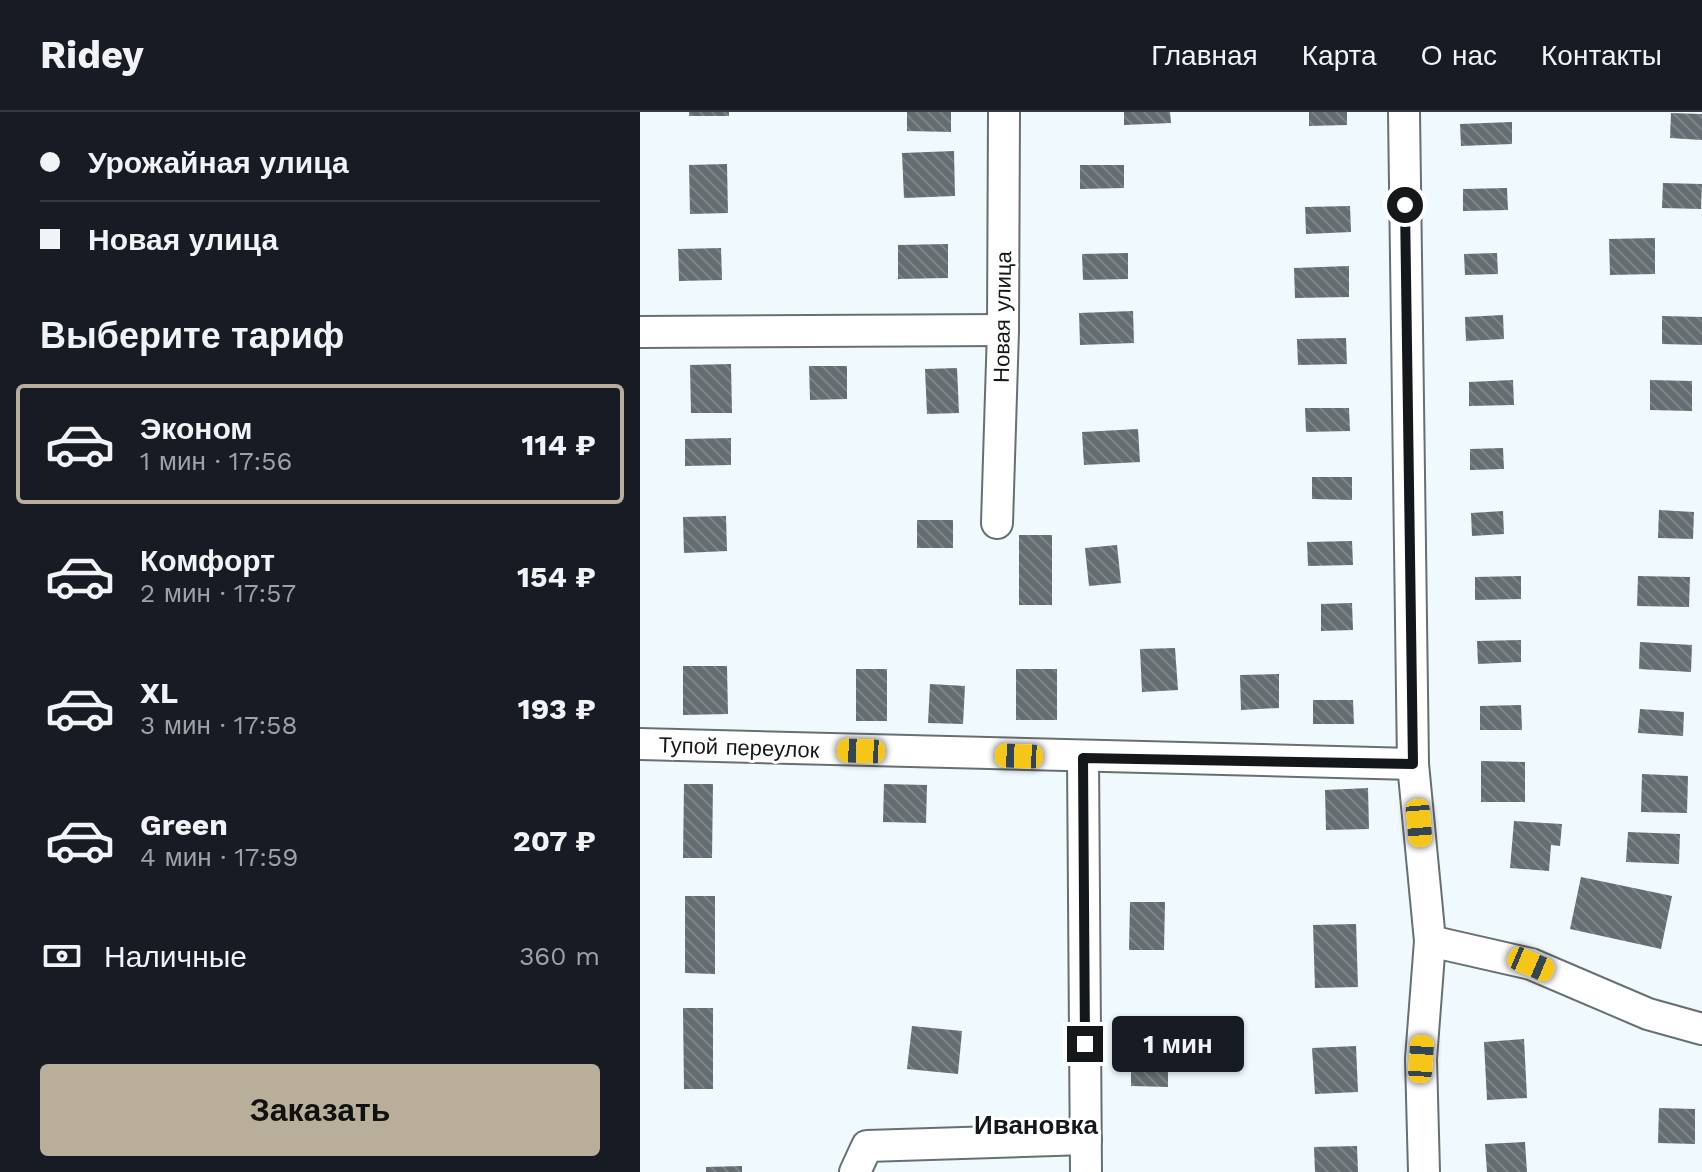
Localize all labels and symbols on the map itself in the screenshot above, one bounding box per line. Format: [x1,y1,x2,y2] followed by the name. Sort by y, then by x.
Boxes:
[1387,187,1423,223] route start
[989,250,1016,383] street label: Новая улица
[658,732,820,763] street label: Тупой переулок
[837,738,885,764] car
[995,743,1043,769] car
[1405,798,1433,848] car
[1504,944,1558,984] car
[1113,1016,1245,1072] callout: 1 мин
[1067,1026,1103,1062] route end
[1407,1034,1435,1084] car
[974,1110,1098,1140] district label: Ивановка

